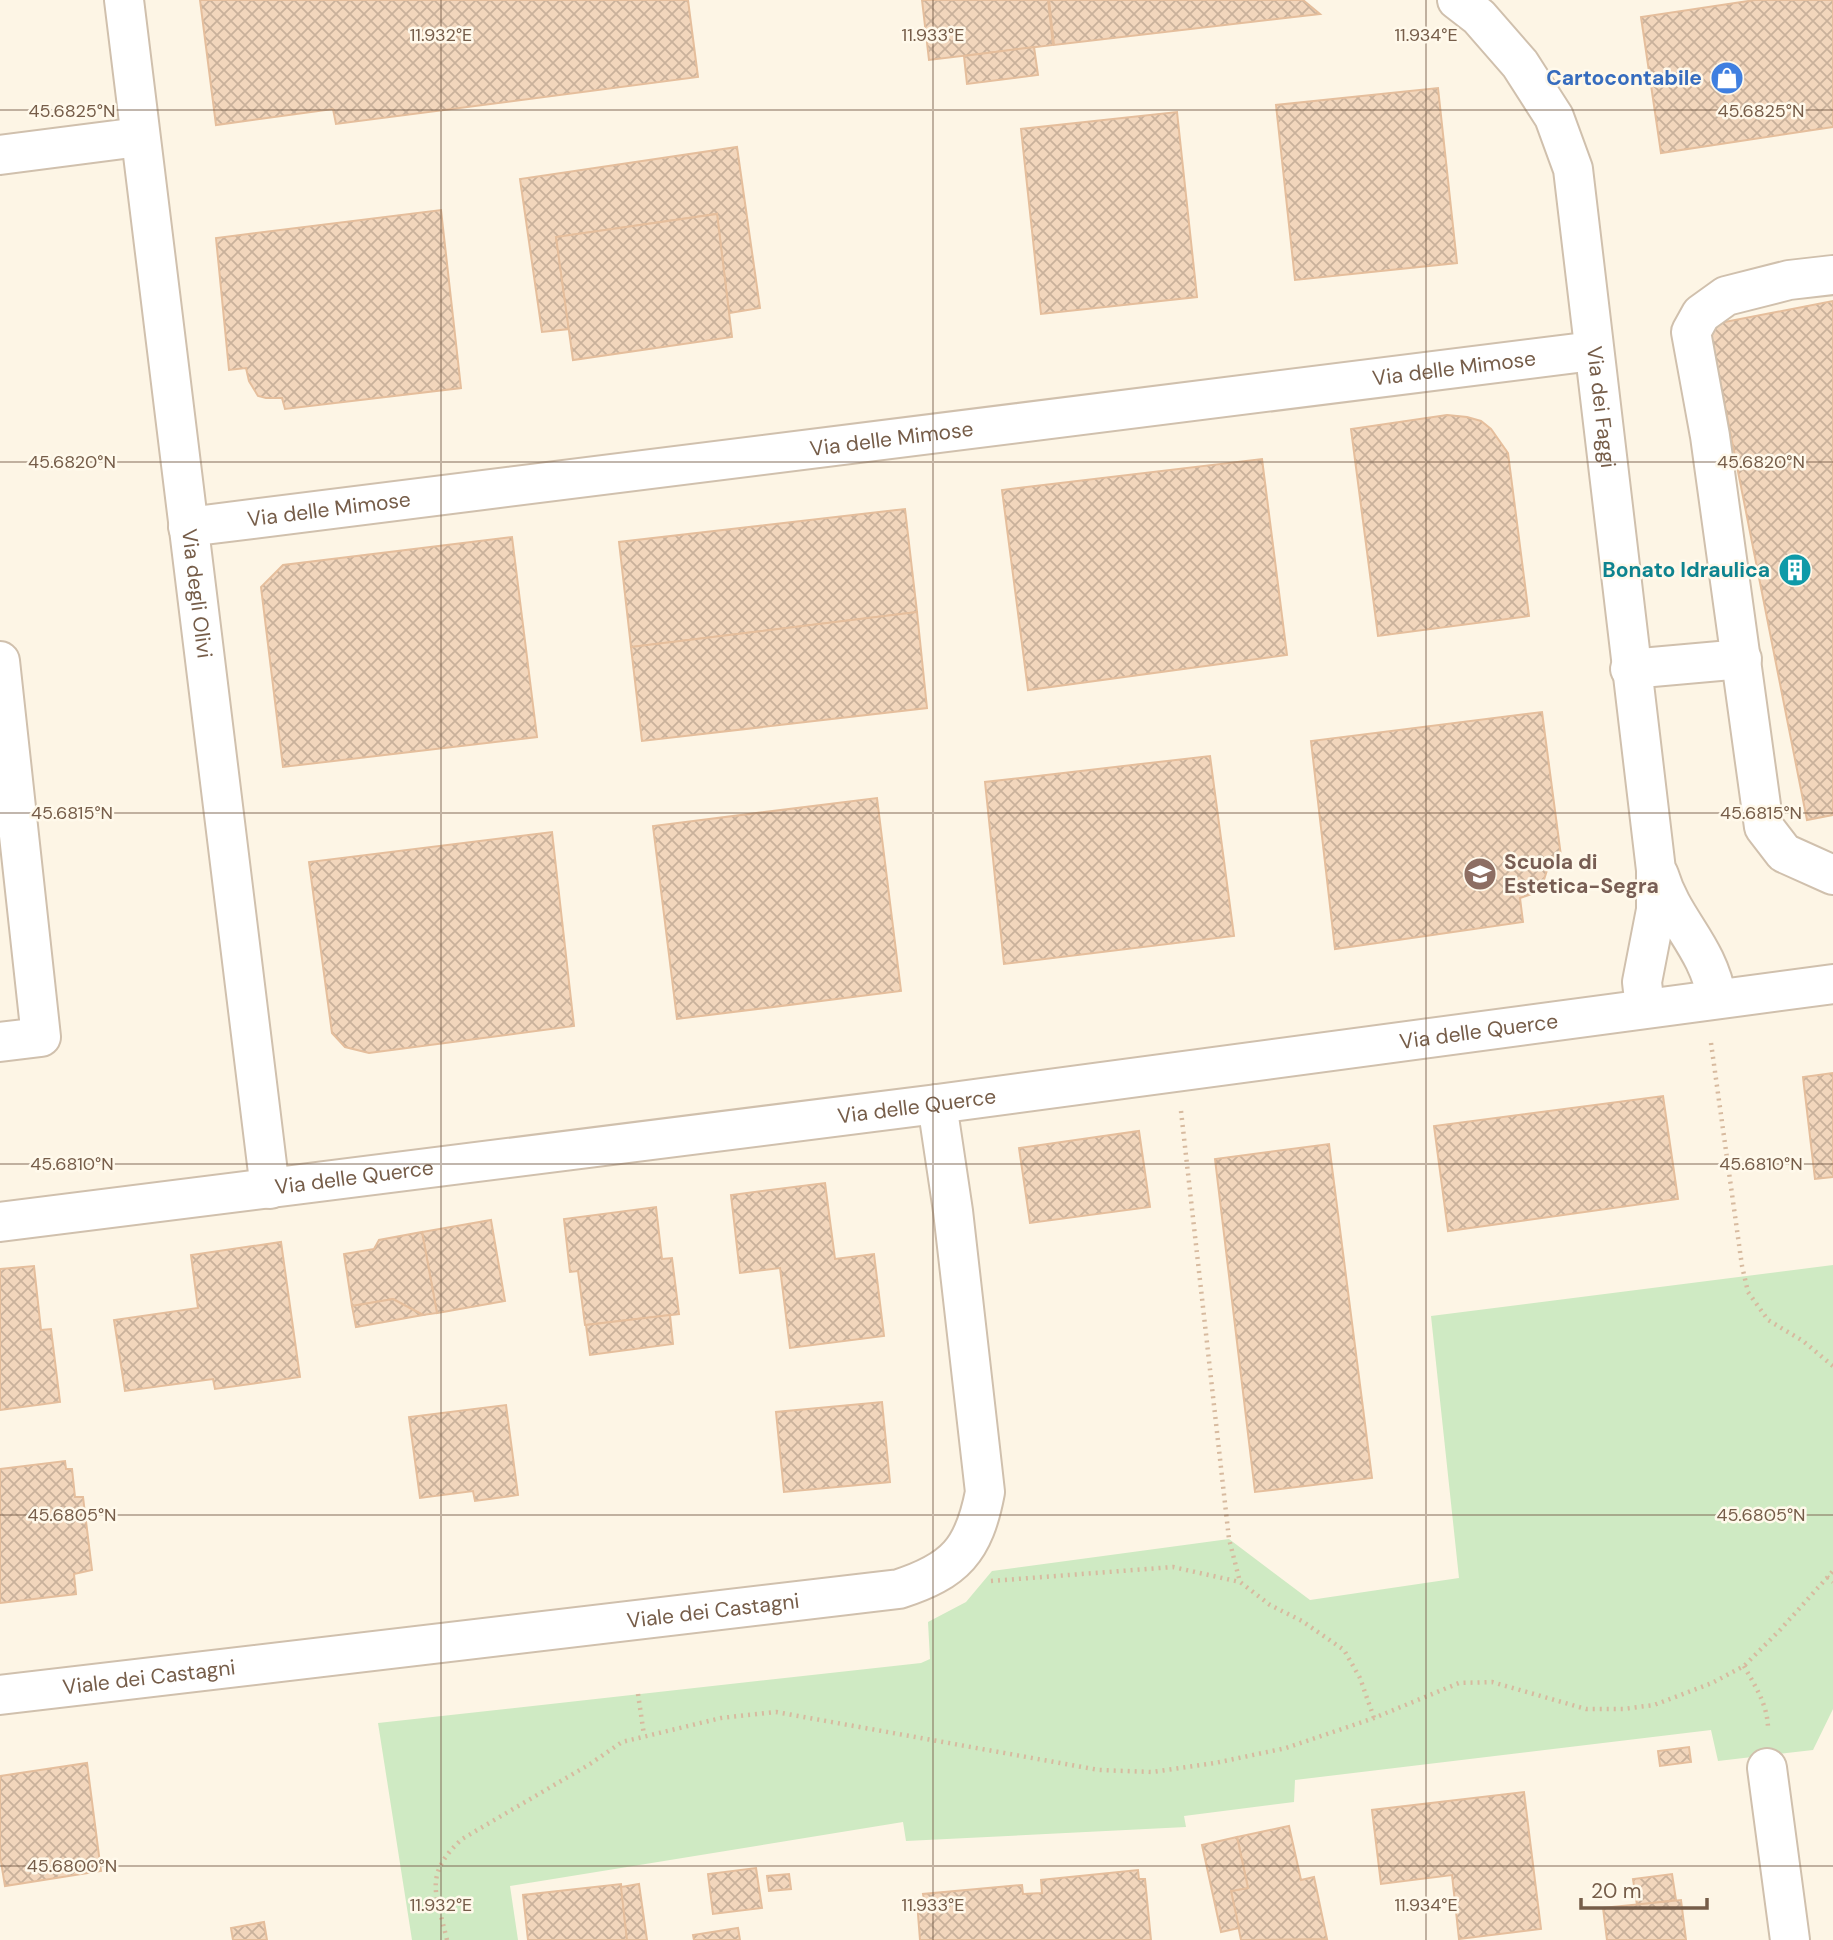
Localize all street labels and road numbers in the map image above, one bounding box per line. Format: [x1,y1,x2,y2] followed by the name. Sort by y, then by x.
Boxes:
[1371,344,1538,393] street label: Via delle Mimose
[1580,344,1622,469] street label: Via dei Faggi
[808,415,975,463] street label: Via delle Mimose
[246,485,412,533] street label: Via delle Mimose
[175,527,219,660] street label: Via degli Olivi
[1398,1007,1560,1056] street label: Via delle Querce
[836,1082,998,1130] street label: Via delle Querce
[273,1154,435,1201] street label: Via delle Querce
[625,1587,801,1635] street label: Viale dei Castagni
[61,1653,237,1702] street label: Viale dei Castagni

